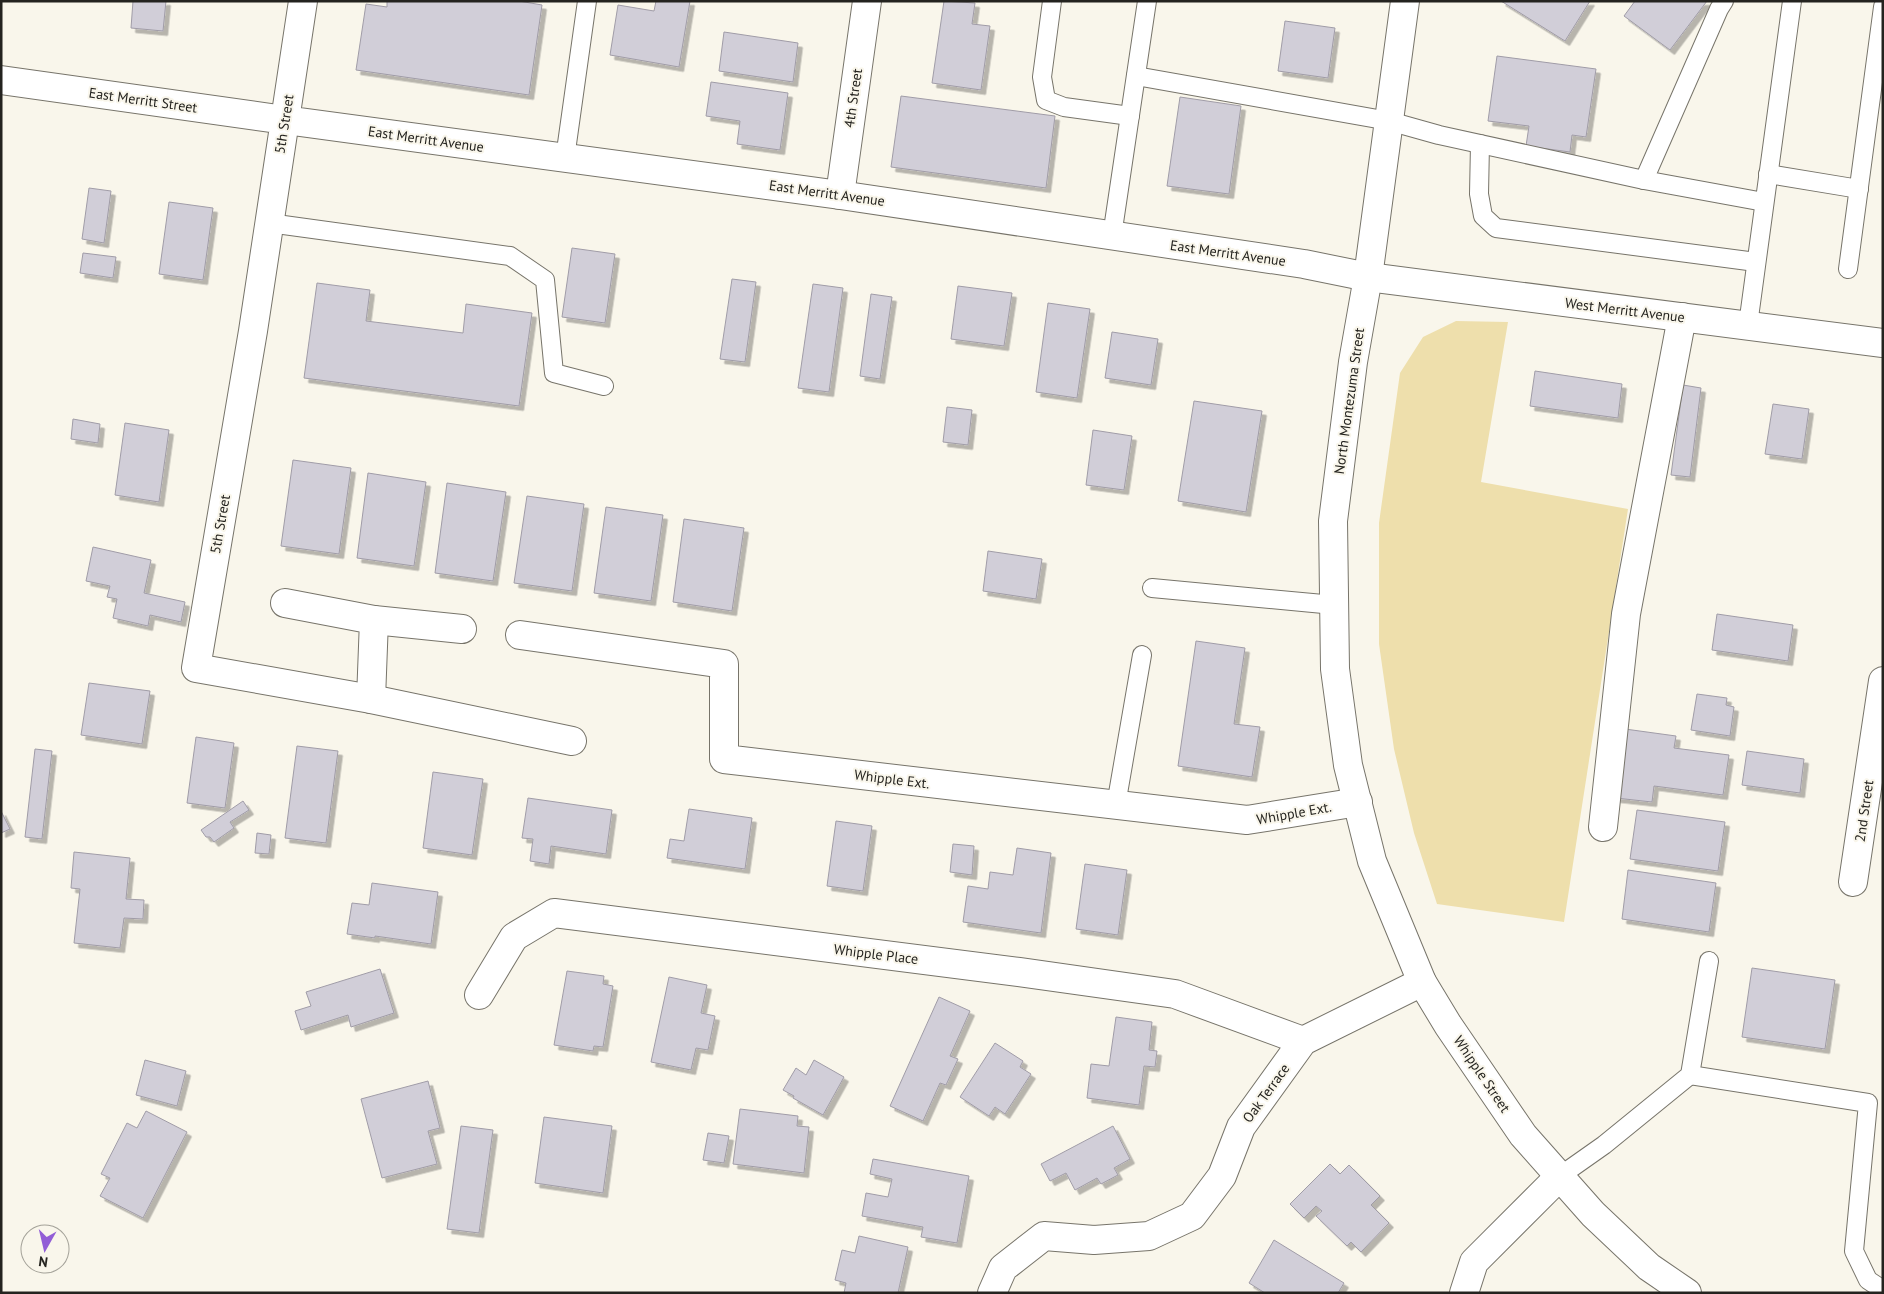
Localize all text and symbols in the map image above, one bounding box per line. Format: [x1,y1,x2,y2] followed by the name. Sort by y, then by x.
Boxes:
[840,67,866,129] street label: 4th Street
[88,83,199,117] street label: East Merritt Street
[270,93,298,155] street label: 5th Street
[367,122,485,156] street label: East Merritt Avenue
[768,176,886,210] street label: East Merritt Avenue
[1169,236,1287,270] street label: East Merritt Avenue
[1564,294,1686,326] street label: West Merritt Avenue
[1330,326,1368,475] street label: North Montezuma Street
[206,493,234,555] street label: 5th Street
[853,765,931,793] street label: Whipple Ext.
[1851,779,1877,843] street label: 2nd Street
[1255,798,1333,828] street label: Whipple Ext.
[833,940,919,968] street label: Whipple Place
[1450,1032,1514,1116] street label: Whipple Street
[1239,1060,1293,1126] street label: Oak Terrace
[20,1224,70,1274] north arrow
[37,1252,49,1271] text: N

